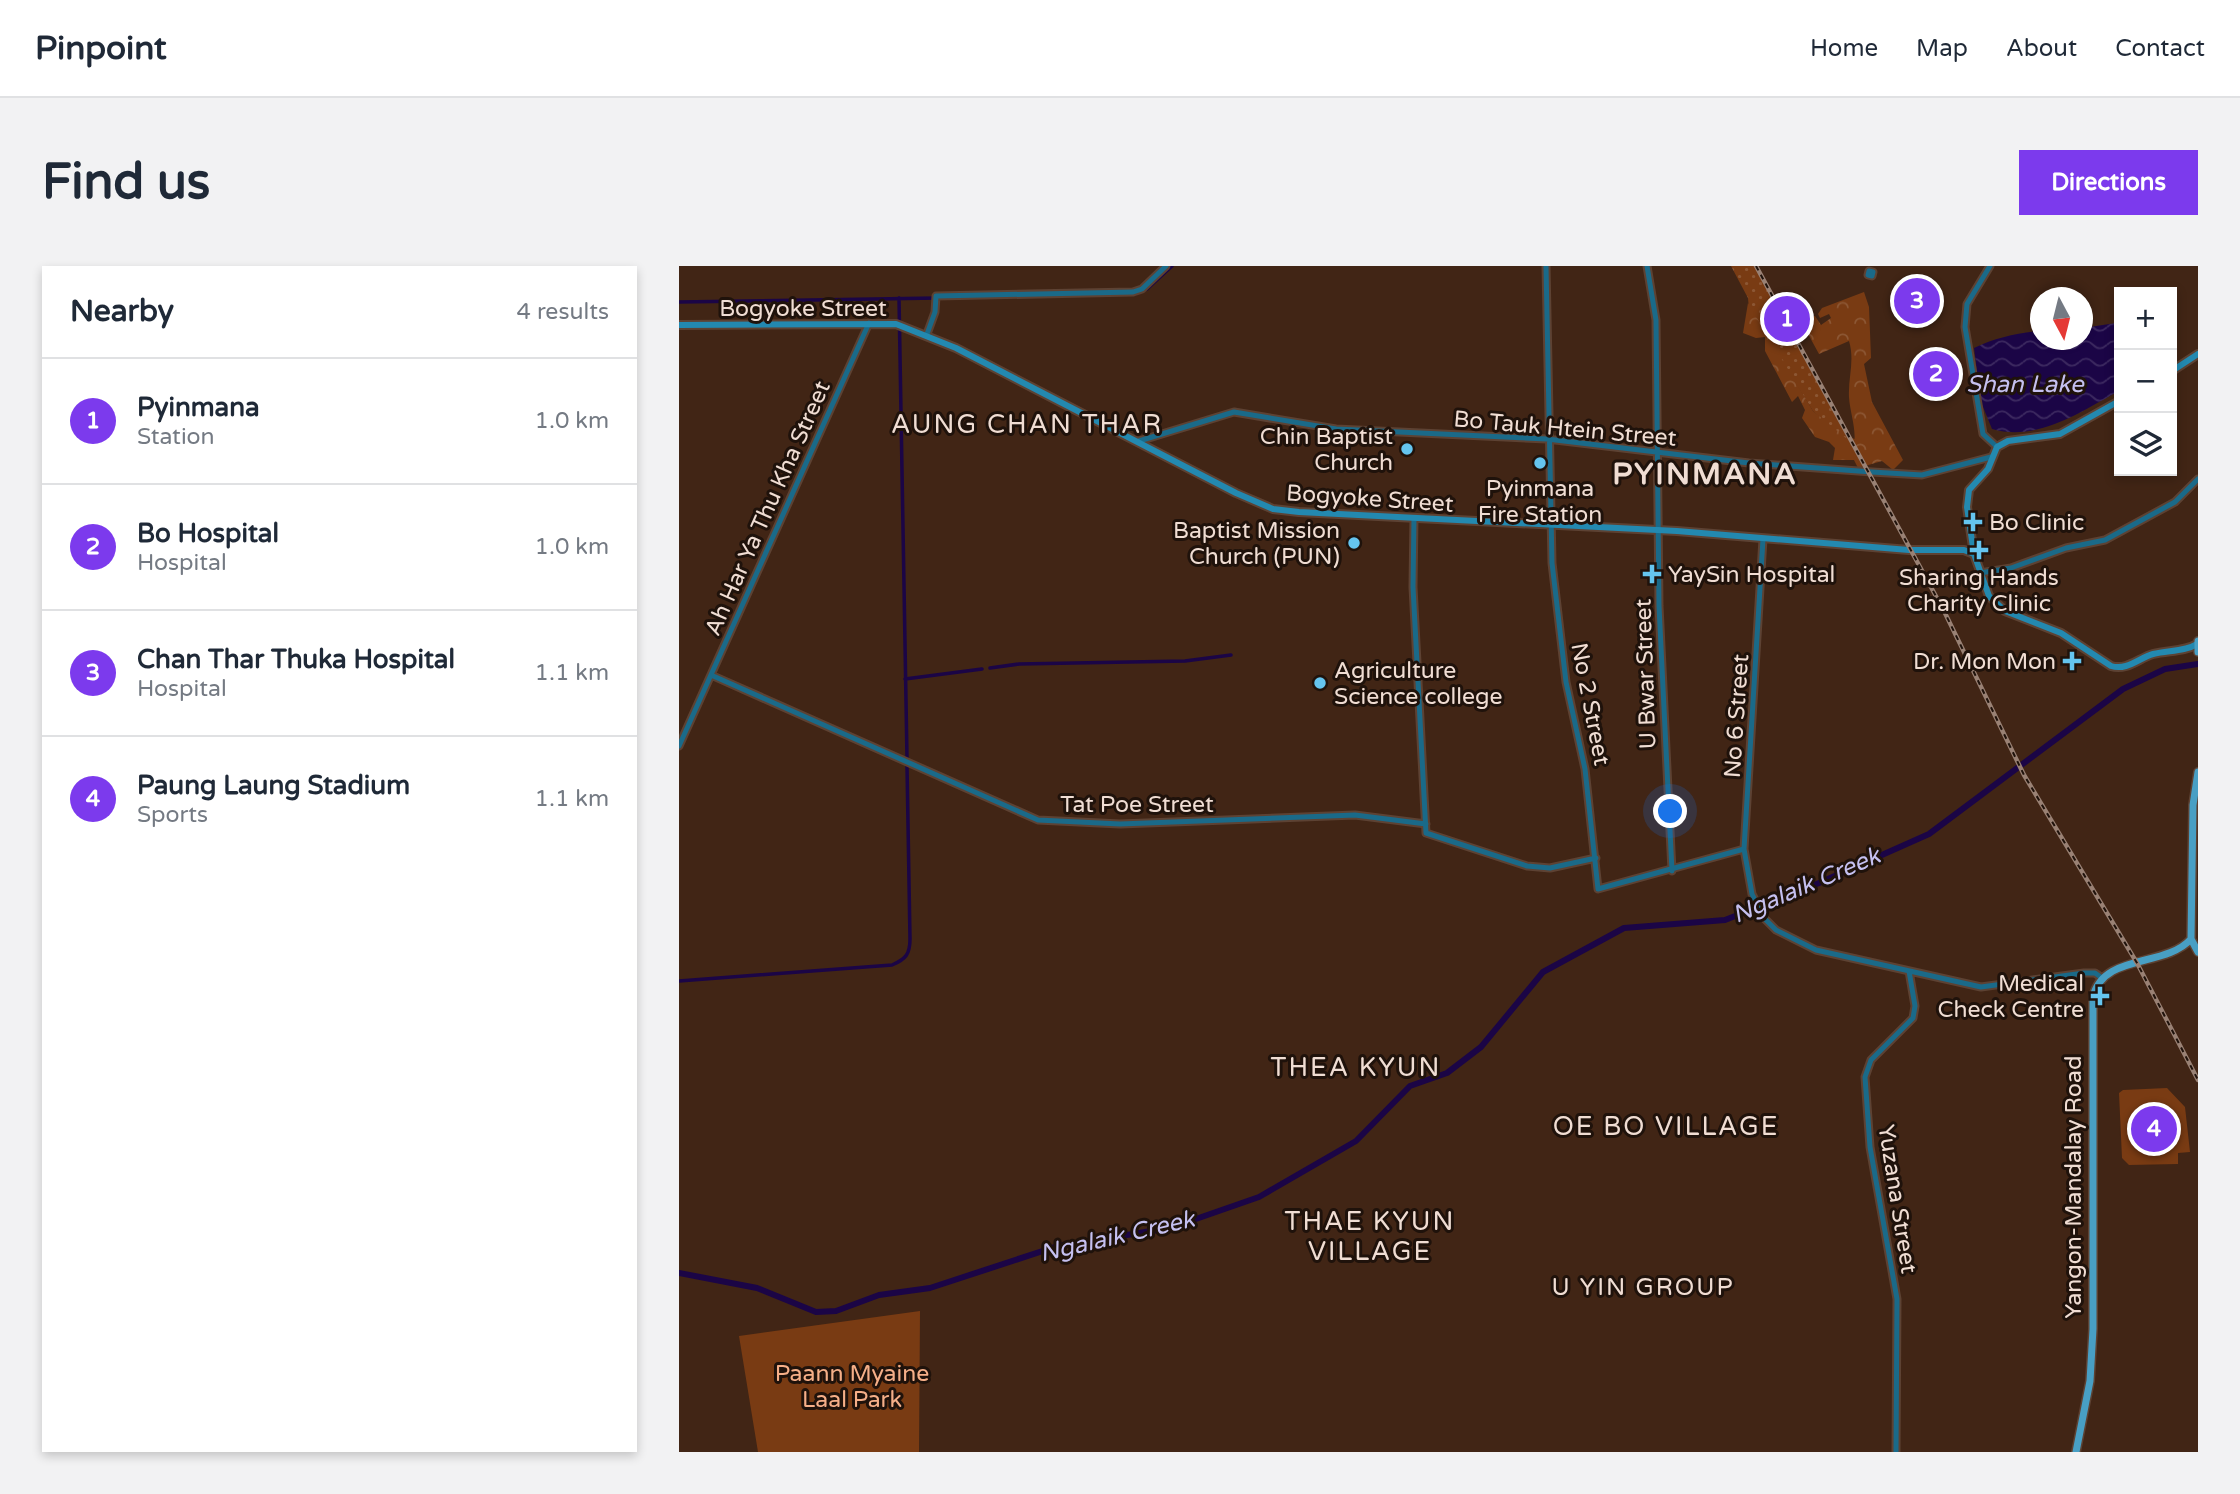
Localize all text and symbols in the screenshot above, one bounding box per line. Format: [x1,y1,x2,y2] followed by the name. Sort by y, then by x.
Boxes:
[35,29,167,68] text: Pinpoint
[1810,34,1878,63] text: Home
[1916,34,1968,63] text: Map
[2006,34,2077,63] text: About
[2115,34,2205,63] text: Contact
[2019,150,2198,215] button: Directions
[42,153,210,212] text: Find us
[1894,275,1940,327] pin: 3
[2030,287,2093,350] north arrow
[2114,287,2177,476] map controls
[2114,287,2177,350] button: +
[70,293,174,330] text: Nearby
[1764,293,1810,345] pin: 1
[719,295,887,323] street label: Bogyoke Street
[516,298,609,326] text: 4 results
[1913,348,1959,400] pin: 2
[2114,350,2177,413] button: −
[1966,370,2085,399] water label: Shan Lake
[699,377,837,640] street label: Ah Har Ya Thu Kha Street
[137,392,260,423] text: Pyinmana
[1452,405,1678,453] street label: Bo Tauk Htein Street
[86,407,100,435] text: 1
[535,407,609,435] text: 1.0 km
[891,409,1163,440] district label: AUNG CHAN THAR
[2114,413,2177,476] button: layers
[137,423,215,451] text: Station
[1260,423,1393,477] place label: Chin Baptist Church
[1399,441,1415,457] marker: Chin Baptist Church
[1532,455,1548,471] marker: Pyinmana Fire Station
[1612,456,1798,493] district label: PYINMANA
[1478,475,1602,529] place label: Pyinmana Fire Station
[1285,479,1455,519] street label: Bogyoke Street
[1989,509,2084,537] place label: Bo Clinic
[1963,512,1983,532] marker: Bo Clinic
[1173,517,1340,571] place label: Baptist Mission Church (PUN)
[137,518,279,549] text: Bo Hospital
[86,533,100,561] text: 2
[535,533,609,561] text: 1.0 km
[1346,535,1362,551] marker: Baptist Mission Church (PUN)
[1969,540,1989,560] marker: Sharing Hands Charity Clinic
[137,549,227,577] text: Hospital
[1668,561,1835,589] place label: YaySin Hospital
[1642,564,1662,584] marker: YaySin Hospital
[1899,564,2059,618] place label: Sharing Hands Charity Clinic
[1629,598,1663,750] street label: U Bwar Street
[1564,641,1616,768] street label: No 2 Street
[137,644,455,675] text: Chan Thar Thuka Hospital
[1913,648,2056,676] place label: Dr. Mon Mon
[2062,651,2082,671] marker: Dr. Mon Mon
[1719,653,1755,779] street label: No 6 Street
[1334,657,1503,711] place label: Agriculture Science college
[86,659,100,687] text: 3
[535,659,609,687] text: 1.1 km
[137,675,227,703] text: Hospital
[1312,675,1328,691] marker: Agriculture Science college
[137,770,410,801] text: Paung Laung Stadium
[86,785,100,813] text: 4
[535,785,609,813] text: 1.1 km
[1060,791,1214,819] street label: Tat Poe Street
[1653,794,1687,828] your location
[137,801,208,829] text: Sports
[1728,841,1886,930] water label: Ngalaik Creek
[1938,970,2084,1024] place label: Medical Check Centre
[2090,986,2110,1006] marker: Medical Check Centre
[1271,1052,1441,1083] district label: THEA KYUN
[2060,1056,2088,1318] street label: Yangon-Mandalay Road
[2131,1103,2177,1155] pin: 4
[1553,1111,1779,1142] district label: OE BO VILLAGE
[1871,1123,1923,1276] street label: Yuzana Street
[1037,1204,1199,1268] water label: Ngalaik Creek
[1285,1206,1455,1267] district label: THAE KYUN VILLAGE
[1551,1273,1735,1302] district label: U YIN GROUP
[775,1360,929,1414] park label: Paann Myaine Laal Park

